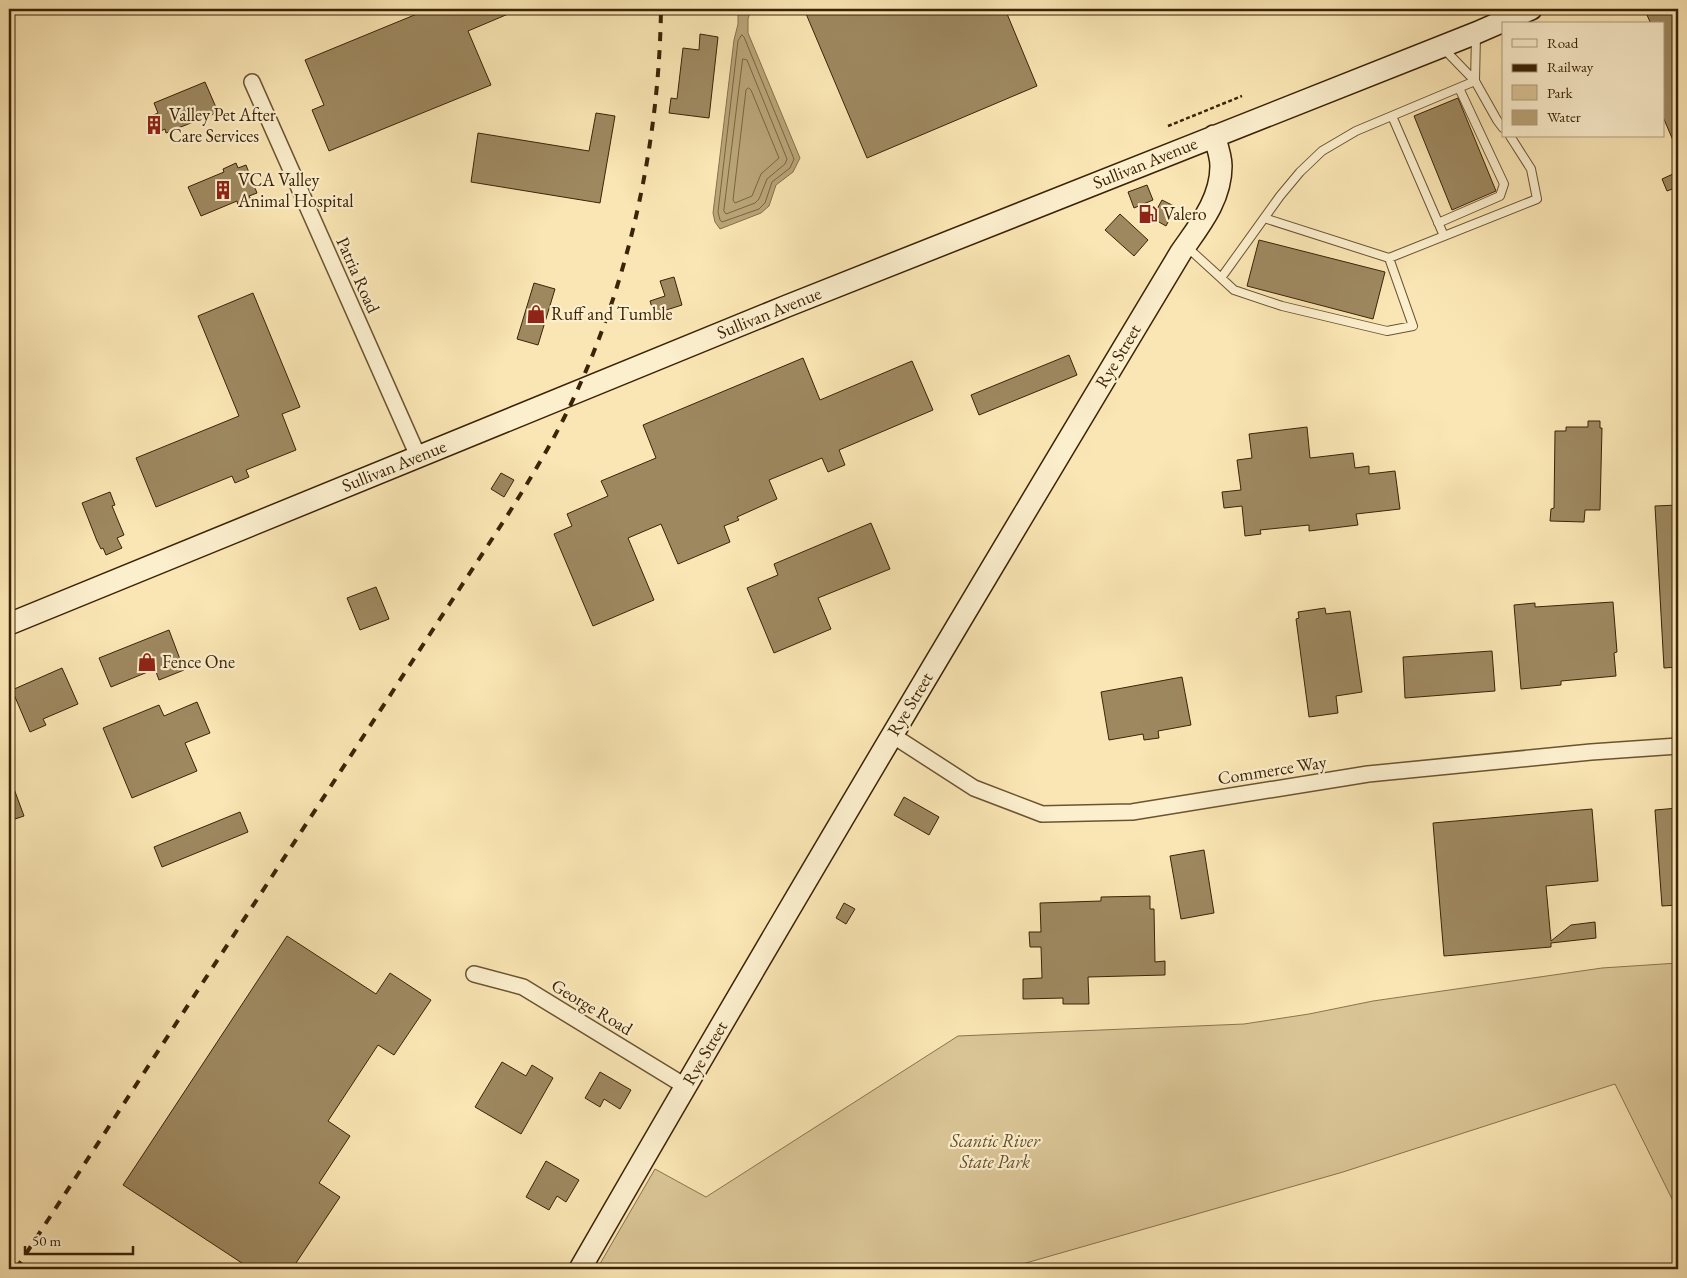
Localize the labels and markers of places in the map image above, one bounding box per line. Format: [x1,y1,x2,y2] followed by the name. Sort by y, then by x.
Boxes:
[169,103,276,147] place label: Valley Pet After Care Services
[143,114,165,136] building icon: Valley Pet After Care Services
[237,168,354,212] place label: VCA Valley Animal Hospital
[212,179,234,201] building icon: VCA Valley Animal Hospital
[1163,202,1207,225] place label: Valero
[1137,203,1159,225] fuel station icon: Valero
[551,302,673,325] place label: Ruff and Tumble
[525,303,547,325] shop icon: Ruff and Tumble
[162,650,235,673] place label: Fence One
[136,651,158,673] shop icon: Fence One

